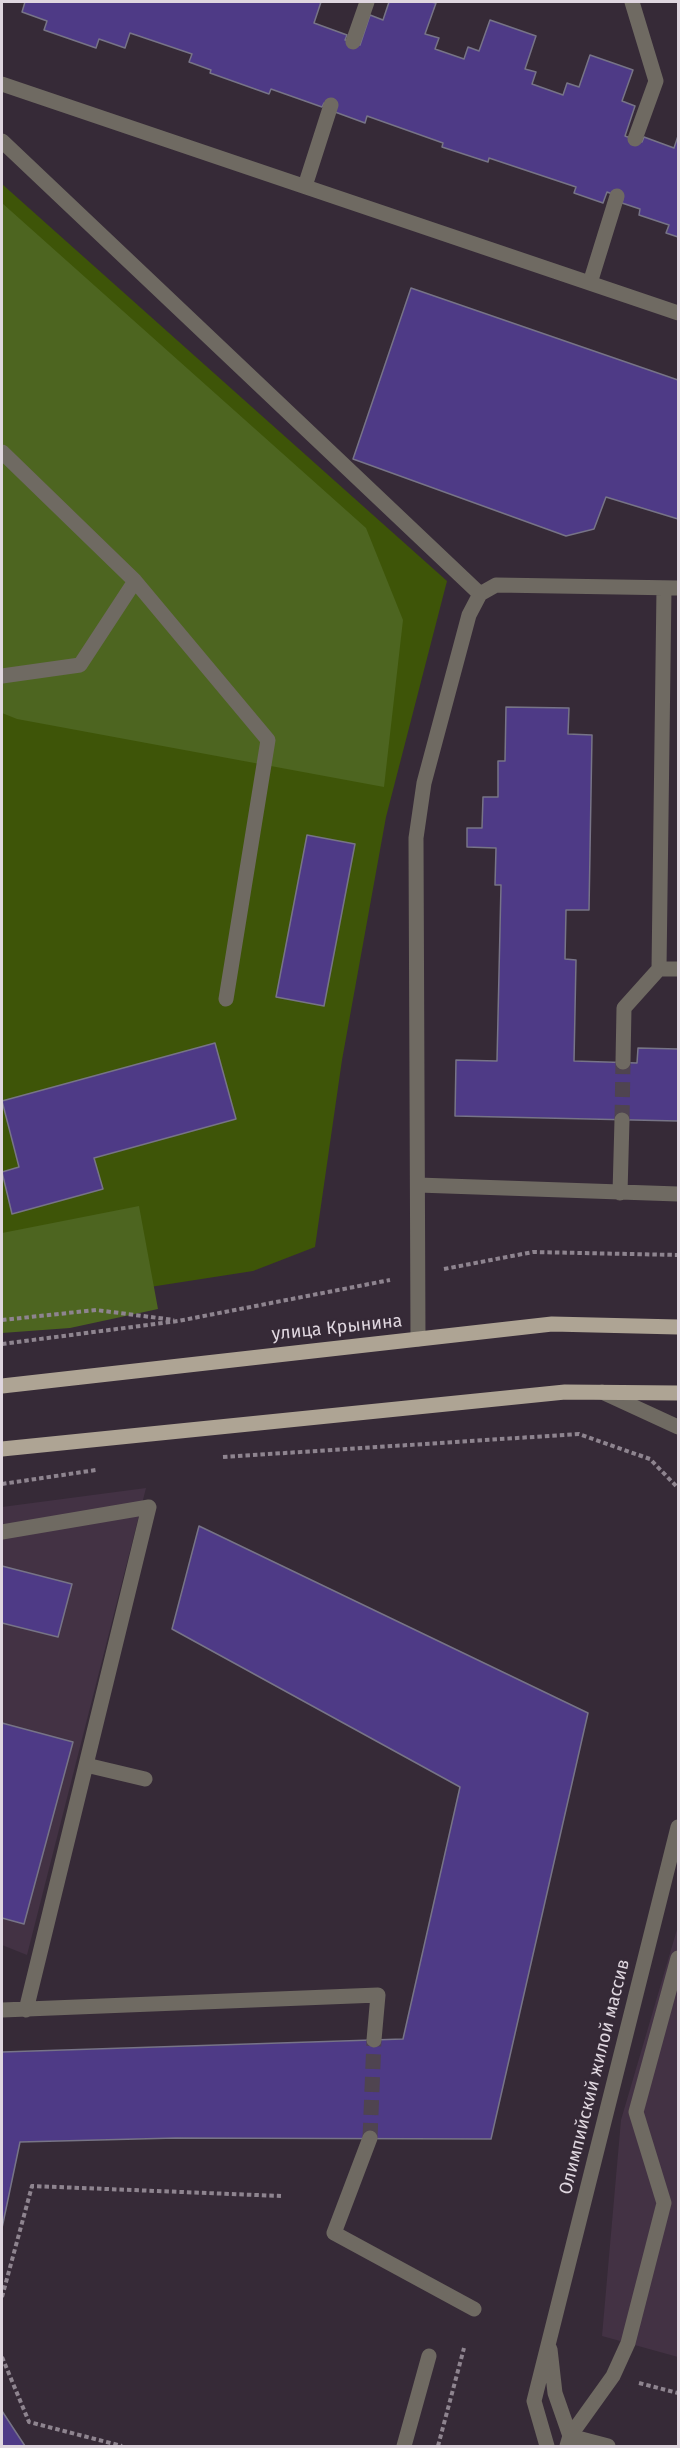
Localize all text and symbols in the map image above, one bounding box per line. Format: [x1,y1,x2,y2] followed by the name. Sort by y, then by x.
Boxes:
[271,1310,403,1346] street label: улица Крынина
[555,1957,635,2197] street label: Олимпийский жилой массив

